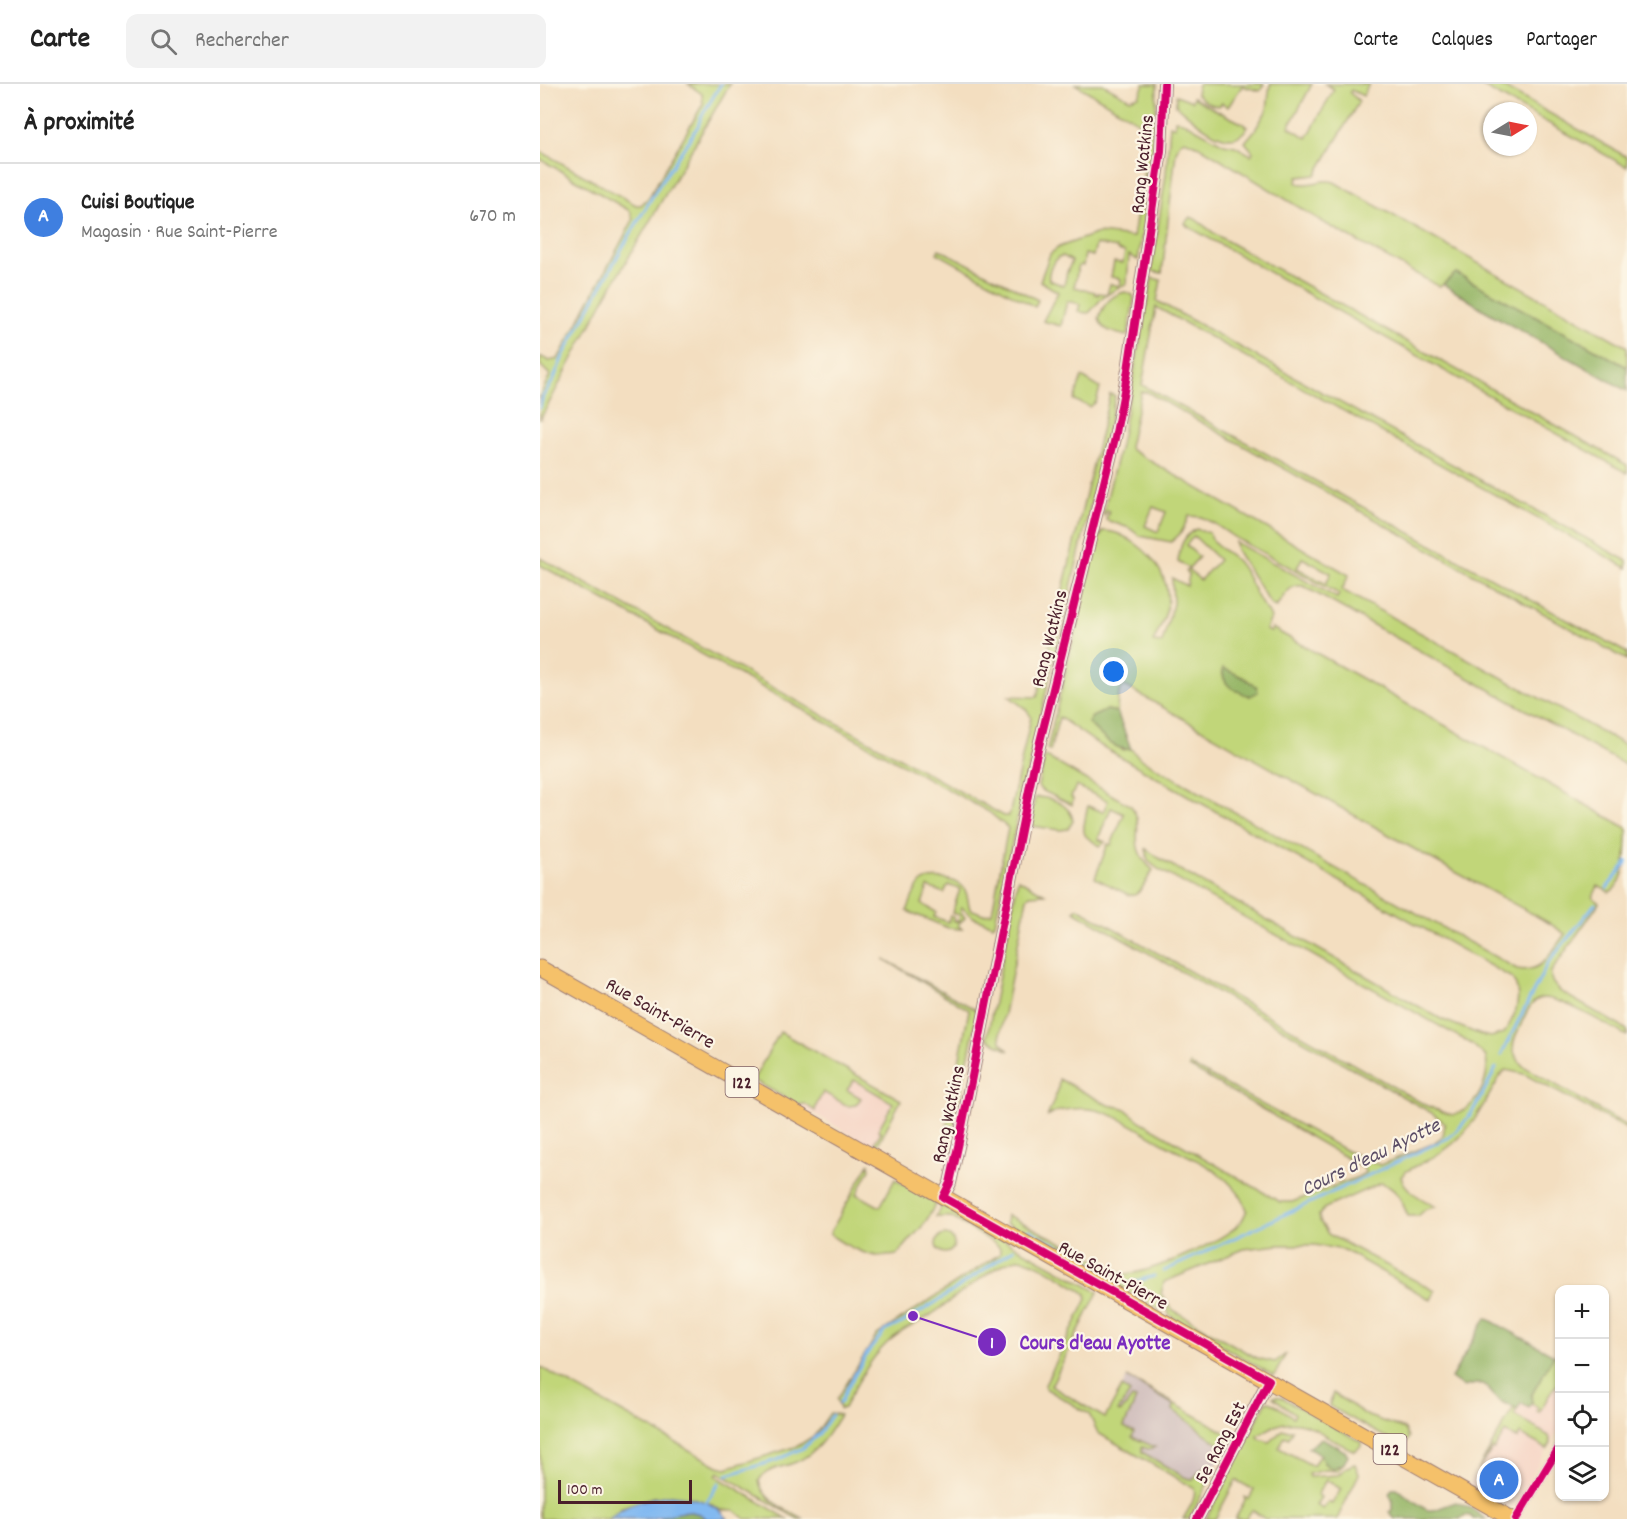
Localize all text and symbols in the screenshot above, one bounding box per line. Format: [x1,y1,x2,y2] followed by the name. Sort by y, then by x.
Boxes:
[126,14,546,68] search box
[30,21,90,61] text: Carte
[147,25,180,58] icon: search
[195,26,289,57] text: Rechercher
[1353,26,1398,56] text: Carte
[1431,26,1493,56] text: Calques
[1526,26,1597,56] text: Partager
[1483,102,1537,156] north arrow
[24,105,134,142] text: À proximité
[1125,113,1163,215] street label: Rang Watkins
[81,188,195,219] text: Cuisi Boutique
[38,203,49,231] text: A
[469,203,516,231] text: 670 m
[81,219,278,247] text: Magasin · Rue Saint-Pierre
[1025,587,1077,690] street label: Rang Watkins
[1099,657,1128,686] your location
[600,972,720,1057] street label: Rue Saint-Pierre
[926,1063,974,1166] street label: Rang Watkins
[726,1067,758,1097] road number: 122
[1297,1111,1447,1205] water label: Cours d'eau Ayotte
[1052,1235,1173,1319] street label: Rue Saint-Pierre
[1555,1285,1609,1501] map controls
[1555,1285,1609,1339] button: +
[977,1322,1182,1361] callout: Cours d'eau Ayotte
[1019,1330,1171,1360] text: Cours d'eau Ayotte
[990,1332,994,1357] text: 1
[1555,1339,1609,1393] button: −
[1555,1393,1609,1447] button: locate
[1189,1397,1254,1489] street label: 5e Rang Est
[1374,1434,1406,1464] road number: 122
[1555,1447,1609,1501] button: layers
[1480,1458,1518,1502] pin: A
[558,1477,692,1504] scale bar
[567,1479,603,1502] text: 100 m

